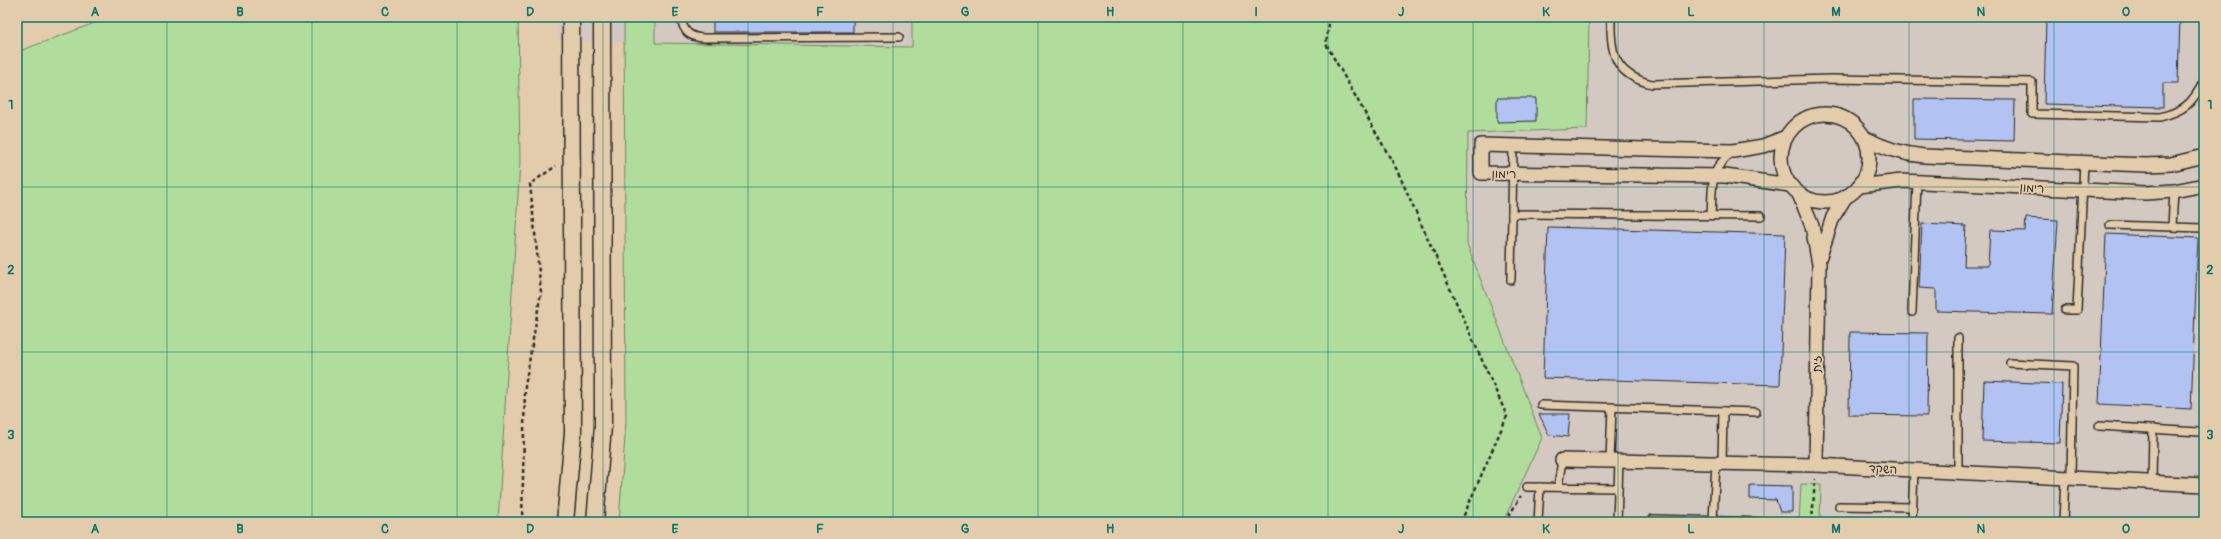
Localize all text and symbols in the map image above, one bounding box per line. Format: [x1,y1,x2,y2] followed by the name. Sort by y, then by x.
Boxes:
[91,4,100,20] text: A
[236,4,244,20] text: B
[381,4,389,20] text: C
[526,4,534,20] text: D
[672,4,679,20] text: E
[816,4,824,20] text: F
[961,4,970,20] text: G
[1106,4,1114,20] text: H
[1254,4,1258,20] text: I
[1398,4,1404,20] text: J
[1542,4,1550,20] text: K
[1687,4,1695,20] text: L
[1831,4,1841,20] text: M
[1977,4,1986,20] text: N
[2122,4,2131,20] text: O
[8,97,14,113] text: 1
[2207,97,2213,113] text: 1
[1491,167,1517,182] street label: רימון
[2019,180,2045,197] street label: רימון
[7,262,15,278] text: 2
[2206,262,2214,278] text: 2
[1810,356,1825,373] street label: זית
[7,427,15,443] text: 3
[2206,427,2214,443] text: 3
[1868,461,1898,478] street label: השקד
[91,521,100,537] text: A
[236,521,244,537] text: B
[381,521,389,537] text: C
[526,521,534,537] text: D
[672,521,679,537] text: E
[816,521,824,537] text: F
[961,521,970,537] text: G
[1106,521,1114,537] text: H
[1254,521,1258,537] text: I
[1398,521,1404,537] text: J
[1542,521,1550,537] text: K
[1687,521,1695,537] text: L
[1831,521,1841,537] text: M
[1977,521,1986,537] text: N
[2122,521,2131,537] text: O

